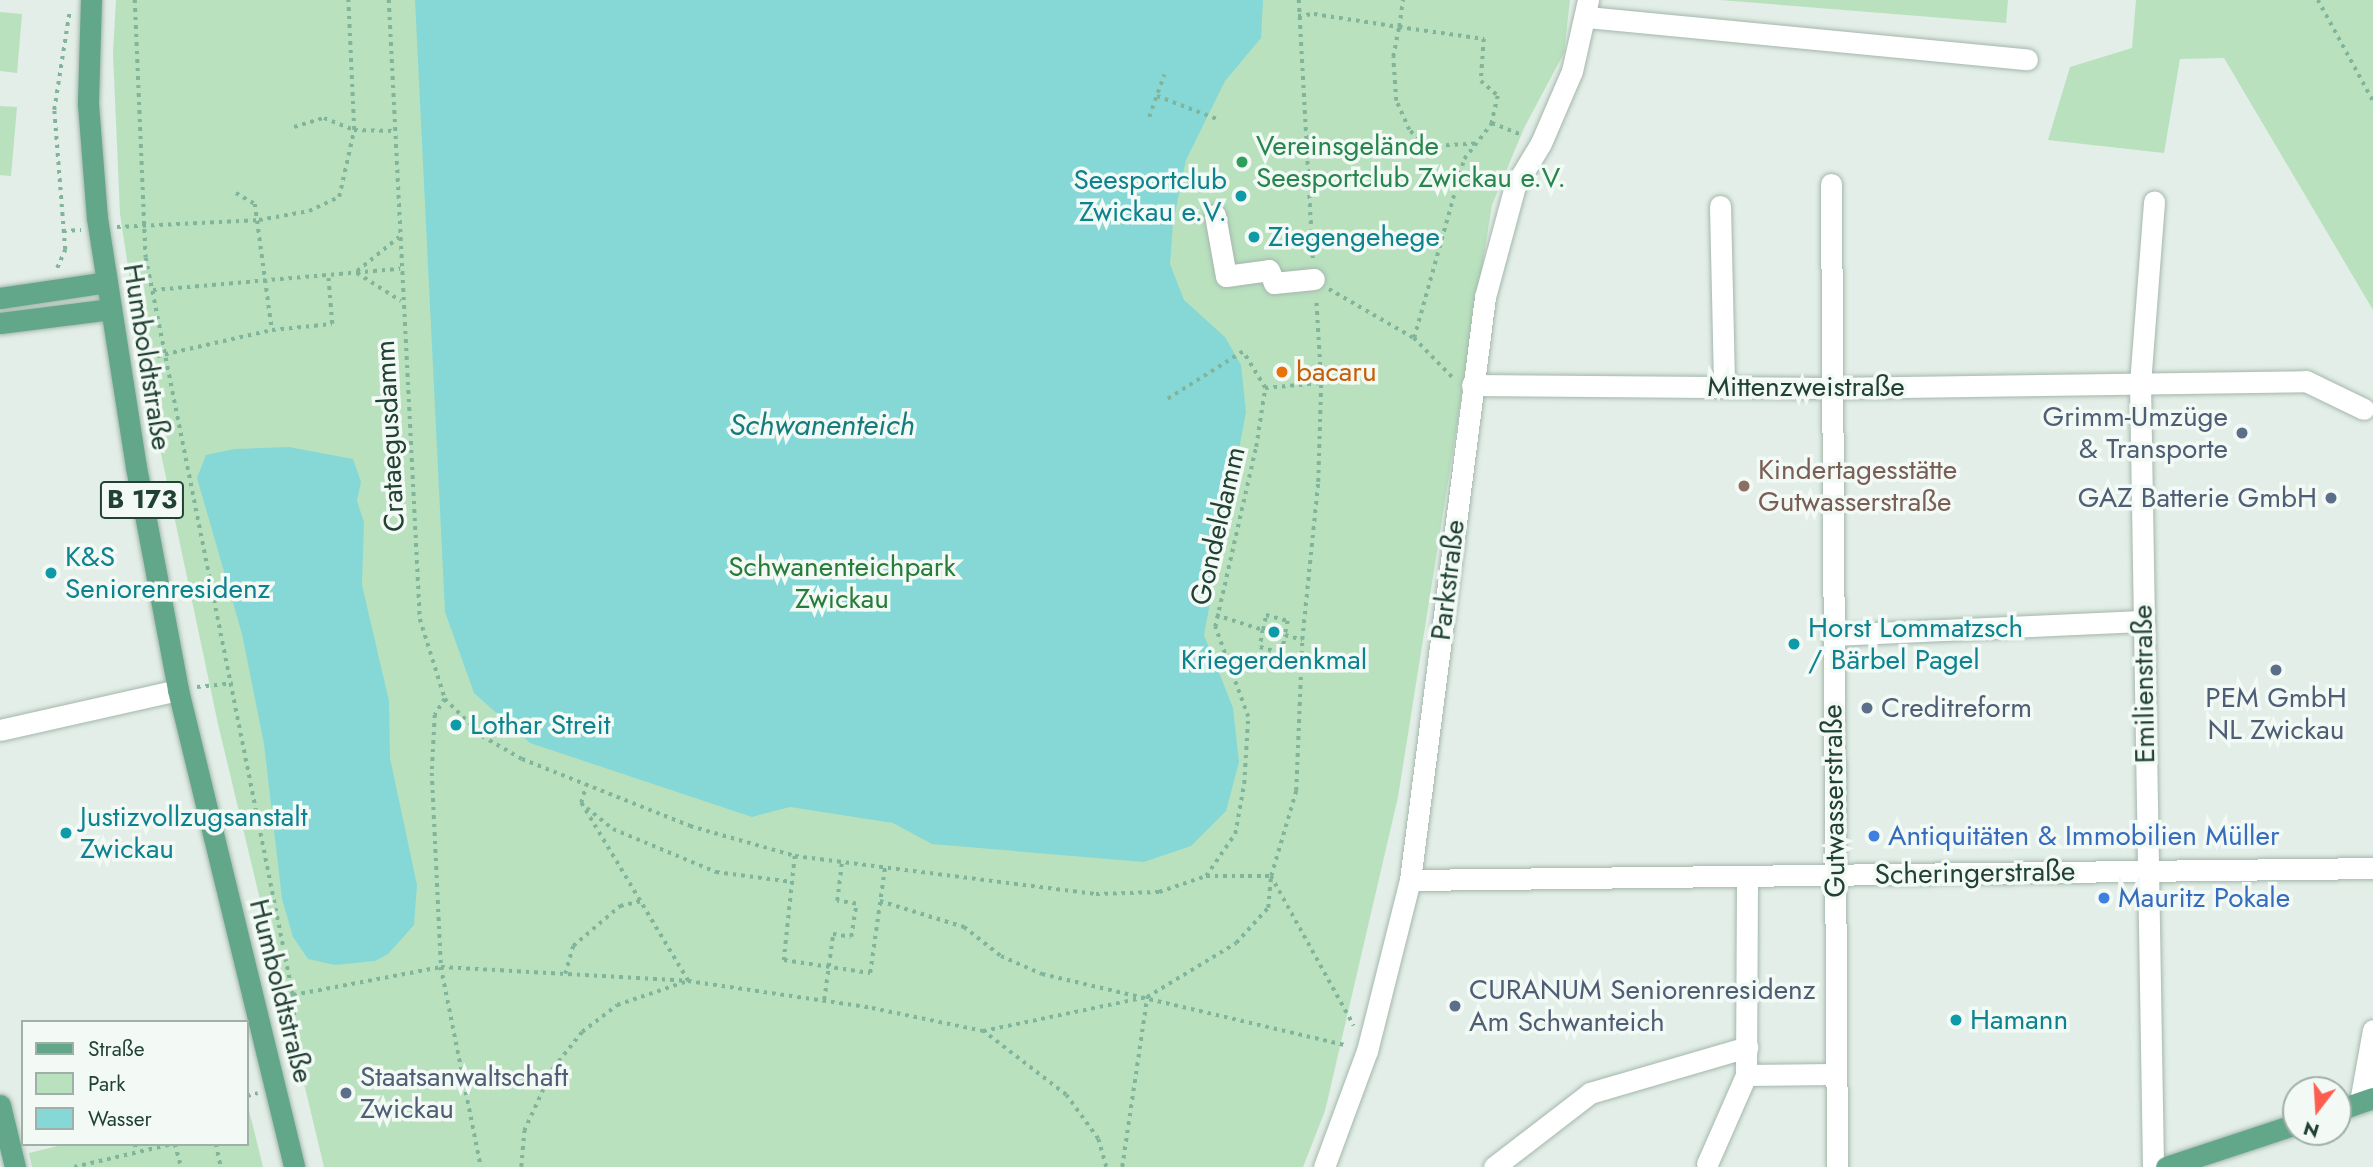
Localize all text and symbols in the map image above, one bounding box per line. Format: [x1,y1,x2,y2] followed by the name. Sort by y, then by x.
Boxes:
[1256,129,1566,195] place label: Vereinsgelände Seesportclub Zwickau e.V.
[1234,154,1250,170] marker: Vereinsgelände Seesportclub Zwickau e.V.
[1073,163,1227,229] place label: Seesportclub Zwickau e.V.
[1233,188,1249,204] marker: Seesportclub Zwickau e.V.
[1268,220,1440,254] place label: Ziegengehege
[1246,229,1262,245] marker: Ziegengehege
[116,261,178,453] street label: Humboldtstraße
[368,339,412,533] street label: Crataegusdamm
[1296,355,1377,389] place label: bacaru
[1274,364,1290,380] marker: bacaru
[1707,370,1905,404] street label: Mittenzweistraße
[2043,400,2228,466] place label: Grimm-Umzüge & Transporte
[729,407,915,443] water label: Schwanenteich
[2234,425,2250,441] marker: Grimm-Umzüge & Transporte
[1183,443,1253,609] street label: Gondeldamm
[1758,453,1957,519] place label: Kindertagesstätte Gutwasserstraße
[98,478,186,522] road number: B 173
[1736,478,1752,494] marker: Kindertagesstätte Gutwasserstraße
[2078,481,2317,515] place label: GAZ Batterie GmbH
[2323,490,2339,506] marker: GAZ Batterie GmbH
[1424,518,1472,642] street label: Parkstraße
[65,540,270,606] place label: K&S Seniorenresidenz
[728,550,956,616] park label: Schwanenteichpark Zwickau
[43,565,59,581] marker: K&S Seniorenresidenz
[2126,604,2162,764] street label: Emilienstraße
[1808,611,2023,677] place label: Horst Lommatzsch / Bärbel Pagel
[1266,624,1282,640] marker: Kriegerdenkmal
[1786,636,1802,652] marker: Horst Lommatzsch / Bärbel Pagel
[1181,643,1367,677] place label: Kriegerdenkmal
[2268,662,2284,678] marker: PEM GmbH NL Zwickau
[2205,681,2347,747] place label: PEM GmbH NL Zwickau
[1881,691,2032,725] place label: Creditreform
[1859,700,1875,716] marker: Creditreform
[1816,704,1852,898] street label: Gutwasserstraße
[470,708,610,742] place label: Lothar Streit
[448,717,464,733] marker: Lothar Streit
[80,800,307,866] place label: Justizvollzugsanstalt Zwickau
[1888,819,2280,853] place label: Antiquitäten & Immobilien Müller
[58,825,74,841] marker: Justizvollzugsanstalt Zwickau
[1866,828,1882,844] marker: Antiquitäten & Immobilien Müller
[1874,854,2076,892] street label: Scheringerstraße
[2118,881,2290,915] place label: Mauritz Pokale
[2096,890,2112,906] marker: Mauritz Pokale
[242,896,320,1086] street label: Humboldtstraße
[1469,973,1816,1039] place label: CURANUM Seniorenresidenz Am Schwanteich
[1447,998,1463,1014] marker: CURANUM Seniorenresidenz Am Schwanteich
[1970,1003,2068,1037] place label: Hamann
[1948,1012,1964,1028] marker: Hamann
[21,1020,248,1146] legend
[88,1034,145,1064] text: Straße
[360,1060,568,1126] place label: Staatsanwaltschaft Zwickau
[88,1069,125,1099] text: Park
[2282,1076,2352,1146] north arrow
[338,1085,354,1101] marker: Staatsanwaltschaft Zwickau
[88,1104,152,1134] text: Wasser
[2300,1115,2322,1145] text: N

